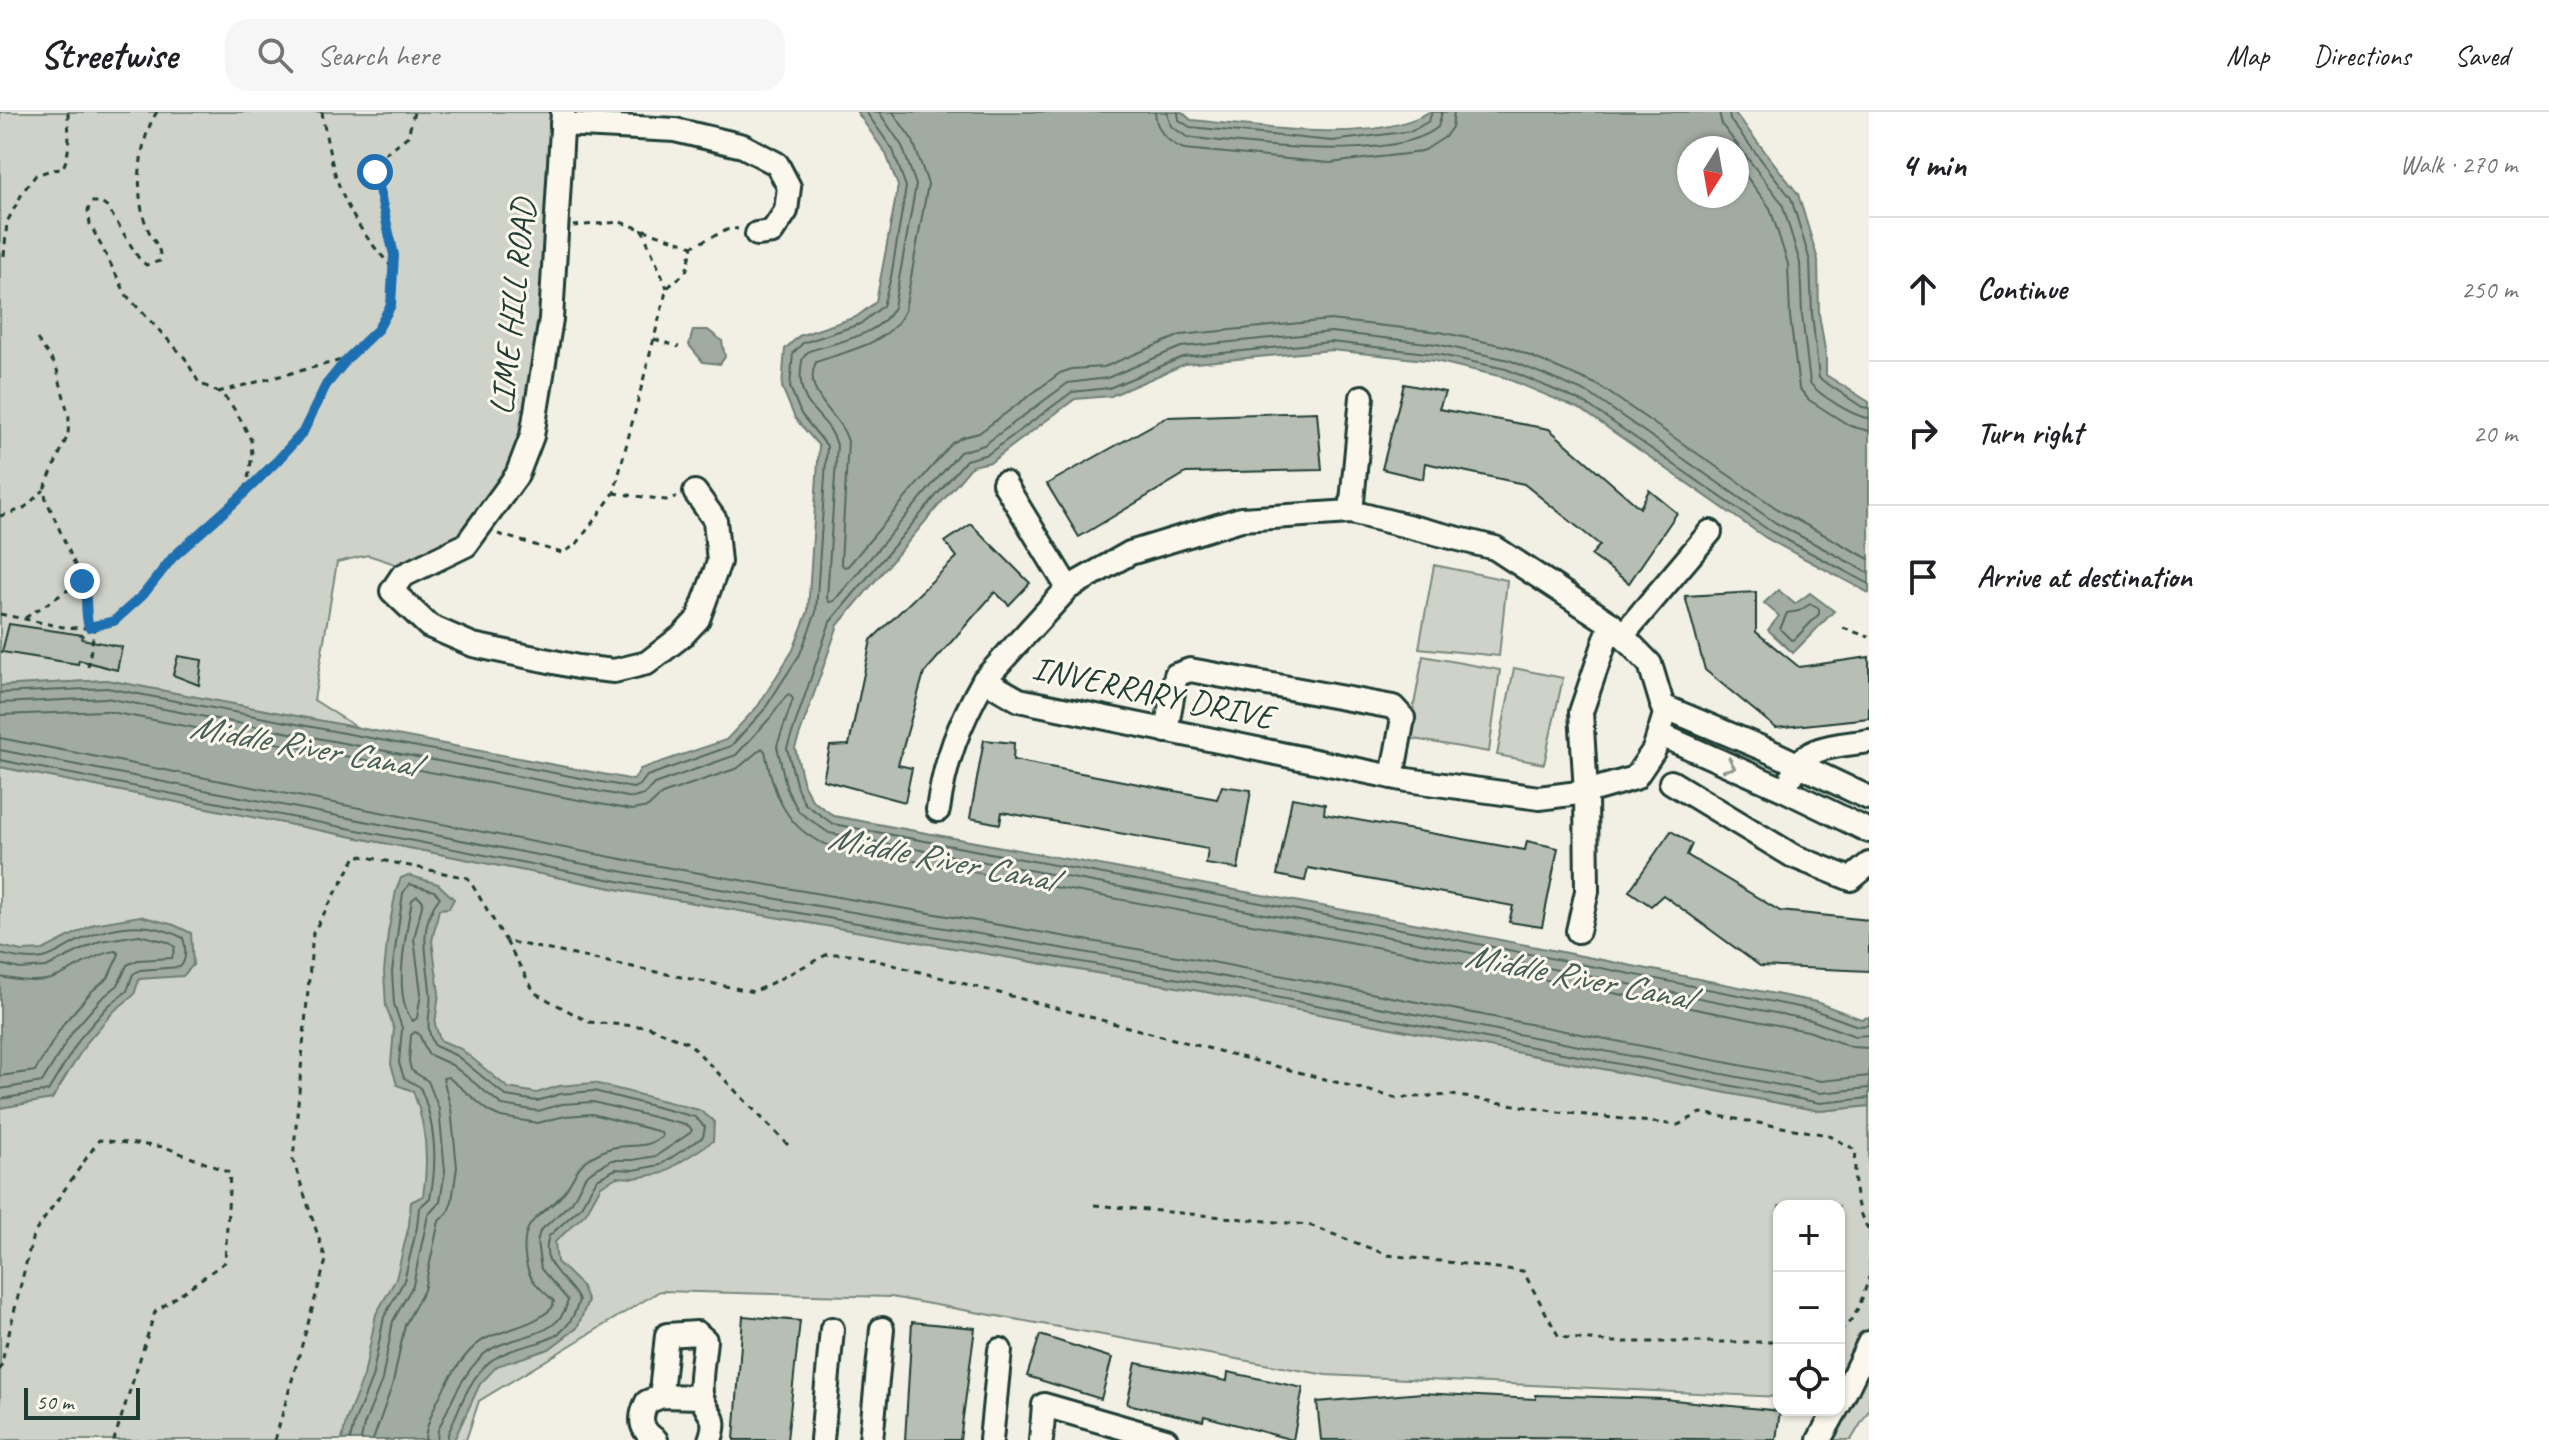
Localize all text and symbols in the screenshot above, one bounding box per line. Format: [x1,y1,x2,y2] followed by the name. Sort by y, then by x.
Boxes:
[225,19,785,91] search box
[40,32,177,79] text: Streetwise
[253,33,297,77] icon: search
[317,36,439,74] text: Search here
[2226,38,2269,73] text: Map
[2313,38,2411,73] text: Directions
[2455,38,2509,73] text: Saved
[1677,136,1749,208] north arrow
[1901,143,1966,186] text: 4 min
[2400,148,2517,181] text: Walk · 270 m
[357,154,393,190] route start
[479,194,545,417] street label: LIME HILL ROAD
[1901,267,1945,311] icon: ahead
[1977,270,2067,308] text: Continue
[2461,273,2517,306] text: 250 m
[1901,411,1945,455] icon: right
[1977,414,2082,452] text: Turn right
[2473,417,2517,450] text: 20 m
[1901,555,1945,599] icon: arrive
[1977,558,2192,596] text: Arrive at destination
[64,563,100,599] route end
[1029,646,1281,739] street label: INVERRARY DRIVE
[187,703,431,790] water label: Middle River Canal
[1722,756,1736,772] one-way arrow
[825,814,1069,905] water label: Middle River Canal
[1462,932,1706,1023] water label: Middle River Canal
[1773,1200,1845,1416] map controls
[1773,1200,1845,1272] button: +
[1773,1272,1845,1344] button: −
[1773,1344,1845,1416] button: locate
[24,1384,140,1420] scale bar
[36,1388,73,1416] text: 50 m

